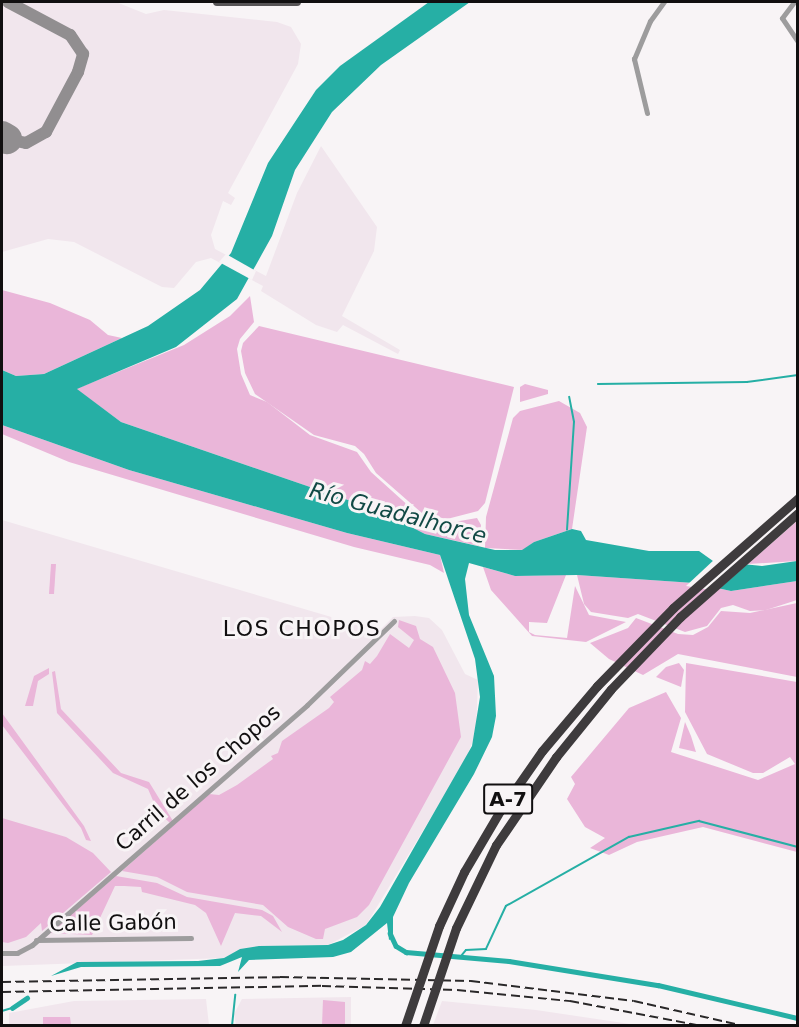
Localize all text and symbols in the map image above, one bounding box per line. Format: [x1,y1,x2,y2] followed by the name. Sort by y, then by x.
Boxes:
[307,477,489,549] water label: Río Guadalhorce
[223,616,381,642] district label: LOS CHOPOS
[111,700,285,856] street label: Carril de los Chopos
[482,782,534,816] road number: A-7
[49,909,177,937] street label: Calle Gabón

